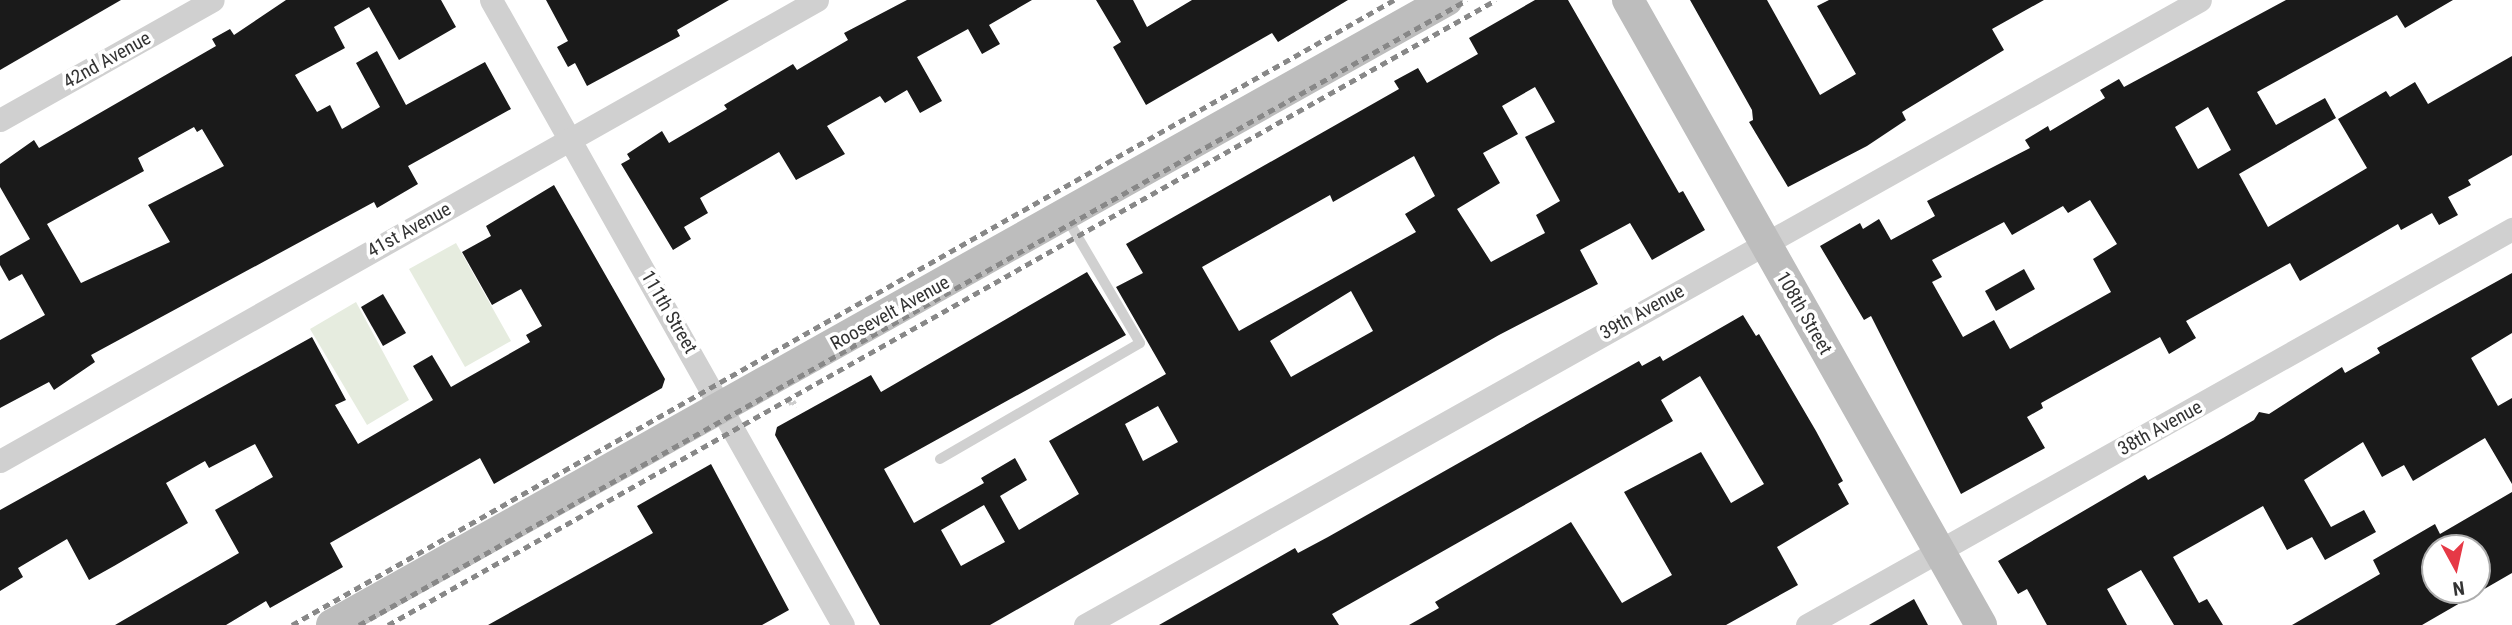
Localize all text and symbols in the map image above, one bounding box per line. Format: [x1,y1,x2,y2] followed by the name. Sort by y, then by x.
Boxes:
[59,27,155,93] street label: 42nd Avenue
[363,198,455,262] street label: 41st Avenue
[636,267,702,357] street label: 111th Street
[1771,268,1837,358] street label: 108th Street
[827,271,953,355] street label: Roosevelt Avenue
[1596,280,1688,344] street label: 39th Avenue
[2114,396,2206,460] street label: 38th Avenue
[2421,534,2491,604] north arrow
[2451,576,2466,601] text: N

